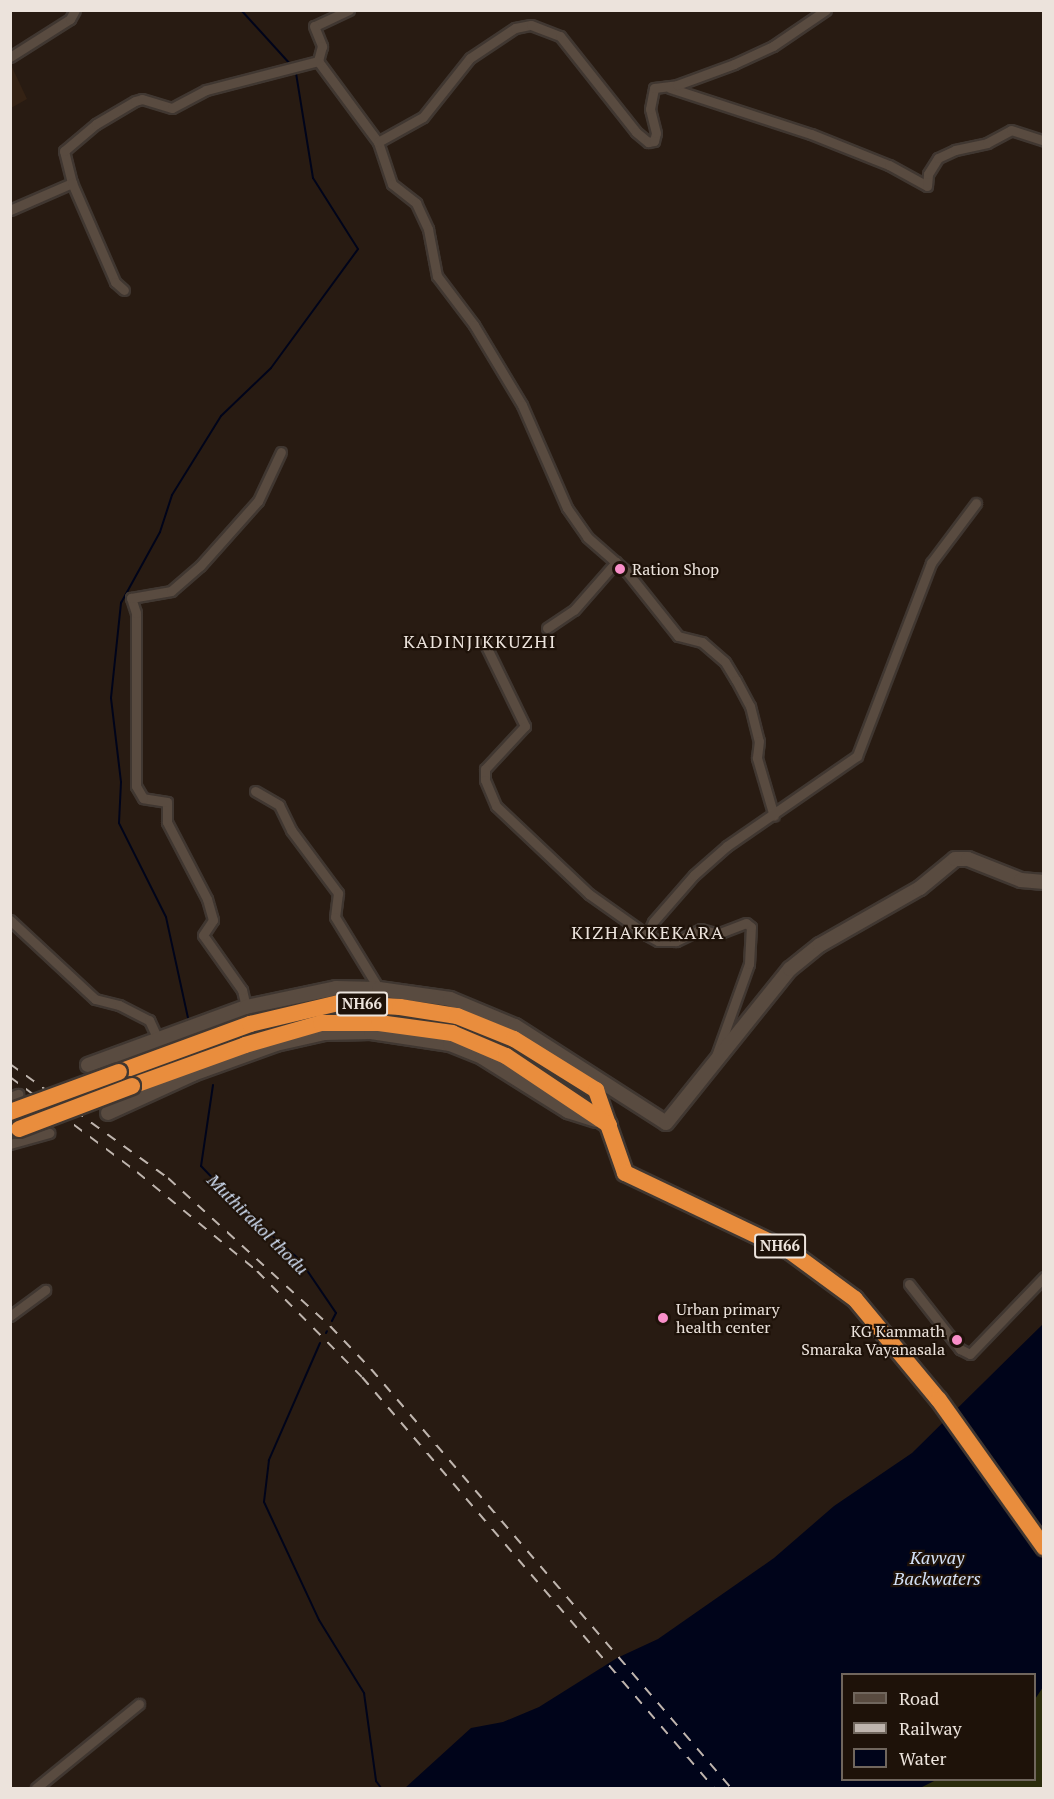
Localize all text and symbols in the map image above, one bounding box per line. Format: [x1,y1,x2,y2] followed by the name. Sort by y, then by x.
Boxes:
[632,559,719,579] place label: Ration Shop
[613,562,627,576] marker: Ration Shop
[403,630,557,652] district label: KADINJIKKUZHI
[571,921,725,943] district label: KIZHAKKEKARA
[335,992,389,1016] road number: NH66
[203,1169,313,1279] water label: Muthirakol thodu
[753,1234,807,1258] road number: NH66
[676,1299,779,1337] place label: Urban primary health center
[654,1309,672,1327] marker: Urban primary health center
[801,1321,945,1359] place label: KG Kammath Smaraka Vayanasala
[950,1333,964,1347] marker: KG Kammath Smaraka Vayanasala
[893,1547,981,1590] water label: Kavvay Backwaters
[841,1673,1036,1781] legend
[899,1686,939,1710] text: Road
[899,1716,962,1740] text: Railway
[899,1746,946,1770] text: Water

